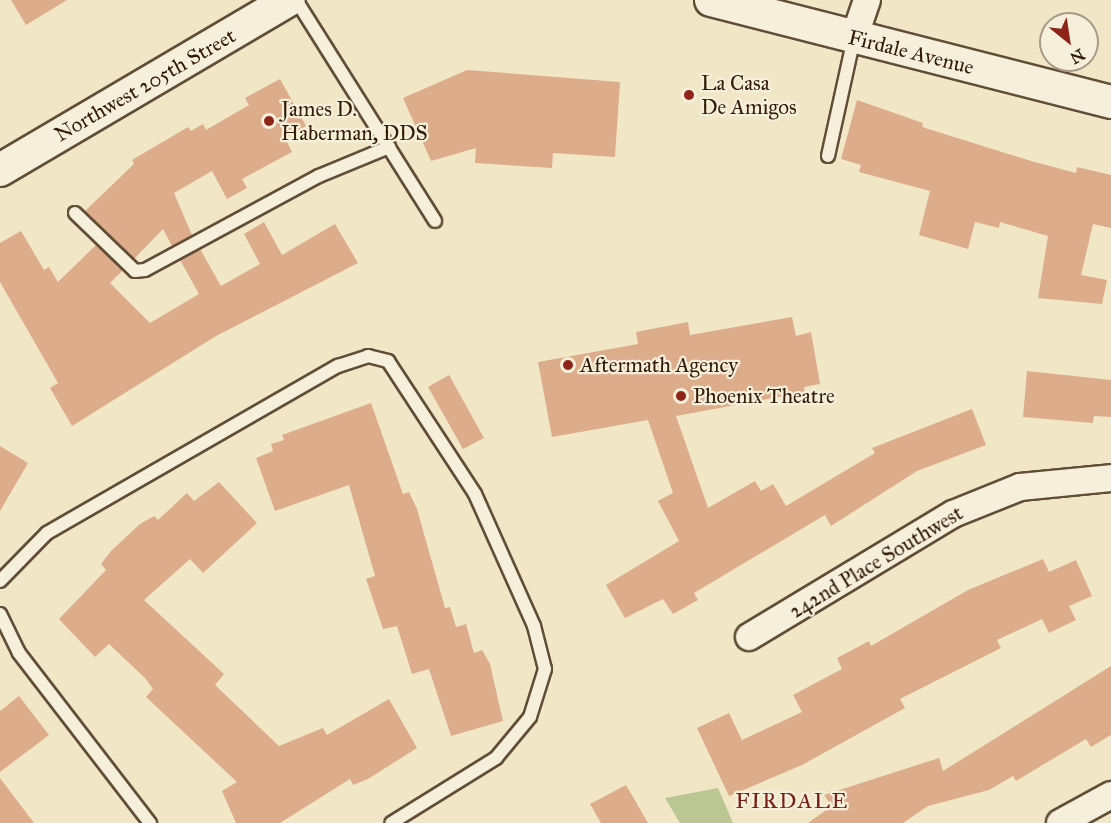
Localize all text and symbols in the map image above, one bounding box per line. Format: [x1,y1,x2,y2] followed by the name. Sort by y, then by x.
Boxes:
[1039,12,1099,72] north arrow
[50,23,240,147] street label: Northwest 205th Street
[846,24,976,80] street label: Firdale Avenue
[1067,45,1088,68] text: N
[701,70,797,120] place label: La Casa De Amigos
[682,88,696,102] marker: La Casa De Amigos
[281,96,428,146] place label: James D. Haberman, DDS
[262,114,276,128] marker: James D. Haberman, DDS
[580,352,738,378] place label: Aftermath Agency
[561,358,575,372] marker: Aftermath Agency
[693,383,835,409] place label: Phoenix Theatre
[674,389,688,403] marker: Phoenix Theatre
[785,500,967,624] street label: 242nd Place Southwest
[735,788,849,814] district label: FIRDALE

